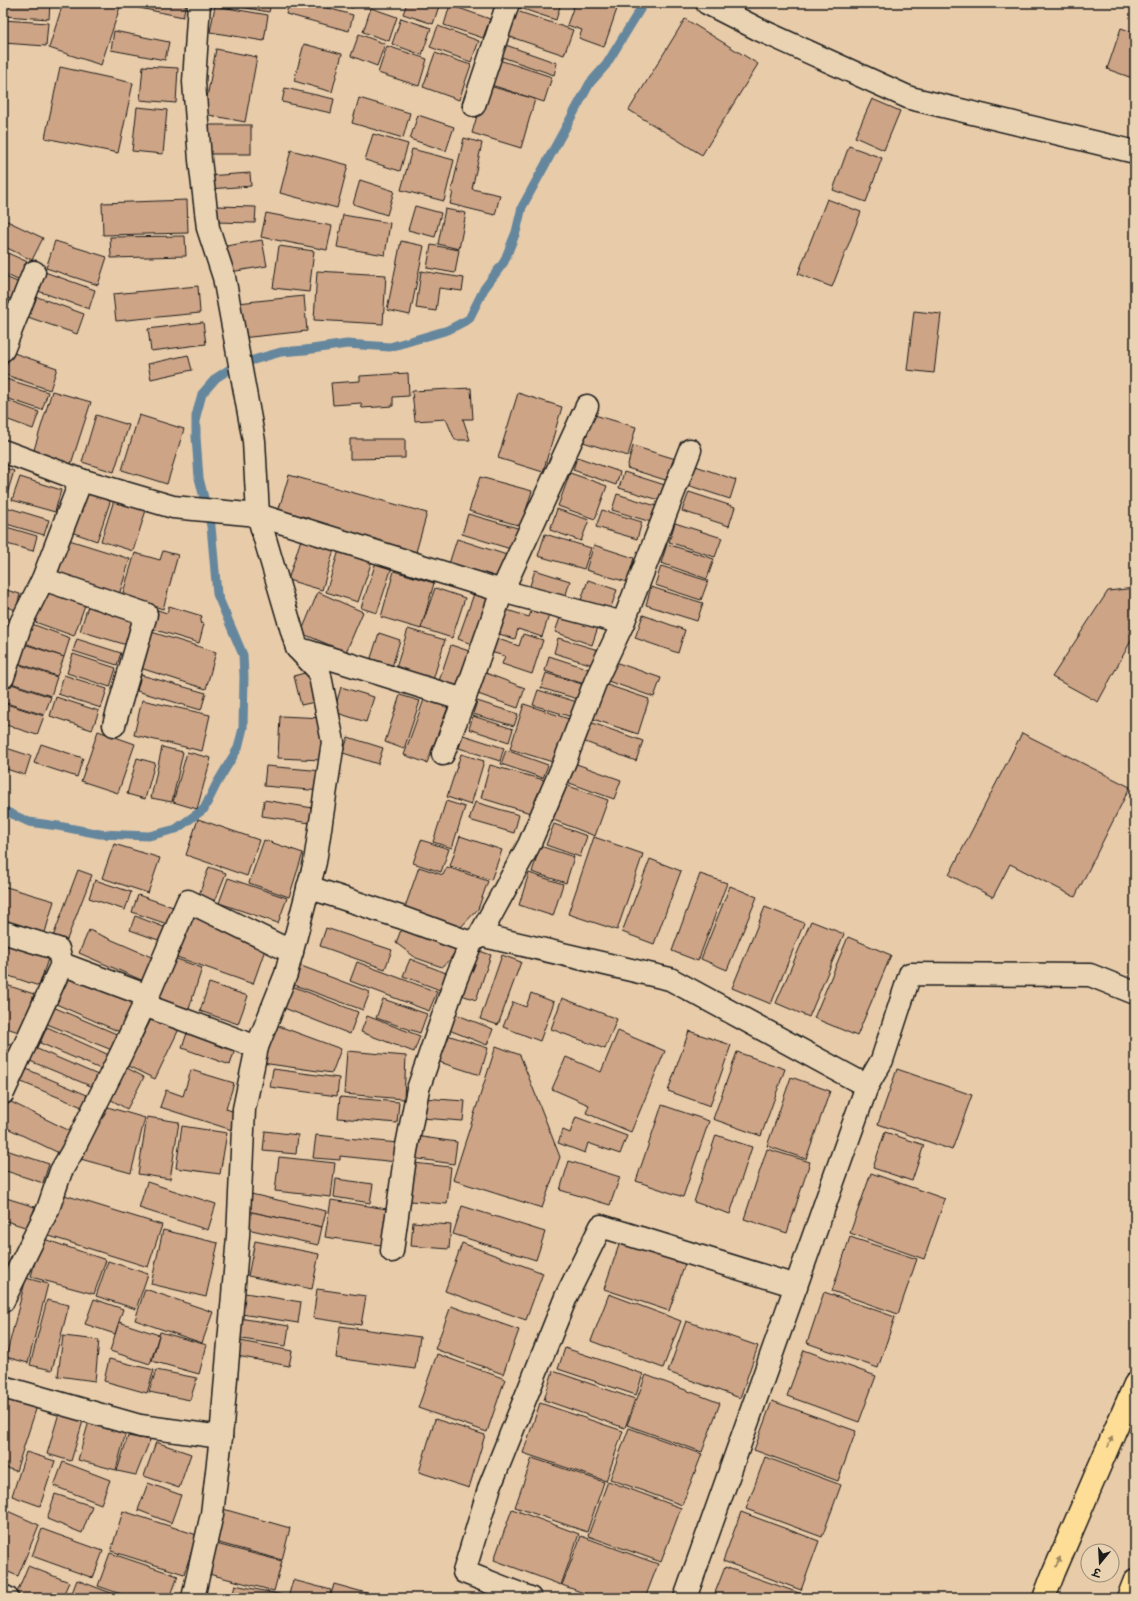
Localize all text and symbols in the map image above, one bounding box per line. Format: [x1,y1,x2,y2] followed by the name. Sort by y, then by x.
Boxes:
[1107,1437,1113,1448] one-way arrow
[1080,1543,1120,1583] north arrow
[1056,1555,1062,1567] one-way arrow
[1090,1563,1104,1581] text: उ

